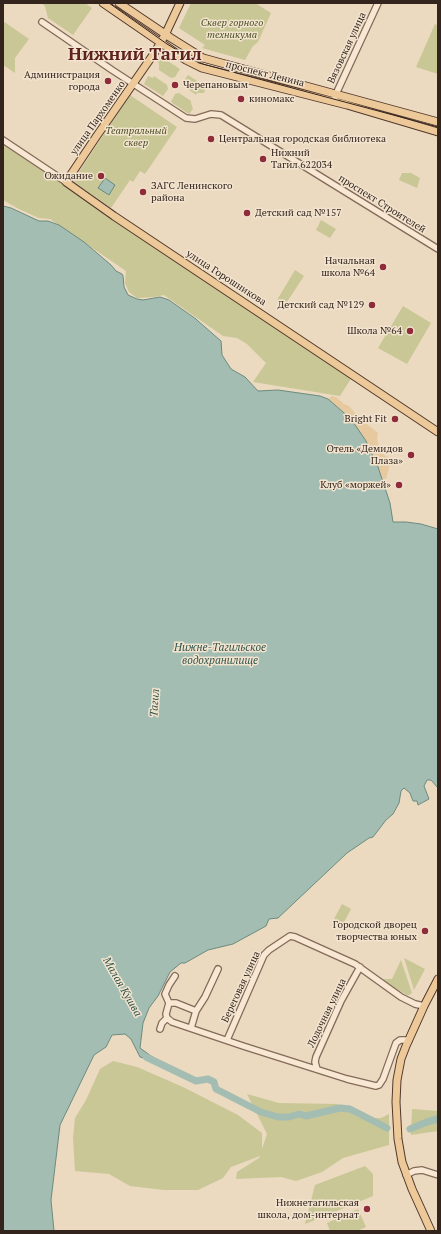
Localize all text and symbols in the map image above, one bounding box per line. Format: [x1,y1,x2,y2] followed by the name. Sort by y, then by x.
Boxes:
[325,10,369,86] street label: Вязовская улица
[201,17,263,40] park label: Сквер горного техникума
[68,44,202,66] district label: Нижний Тагил
[224,58,306,90] street label: проспект Ленина
[24,69,100,92] place label: Администрация города
[103,76,113,86] marker: Администрация города
[68,79,128,157] street label: улица Пархоменко
[183,79,248,91] place label: Черепановым
[170,80,180,90] marker: Черепановым
[249,93,295,105] place label: киномакс
[236,94,246,104] marker: киномакс
[105,125,167,148] park label: Театральный сквер
[219,133,386,145] place label: Центральная городская библиотека
[206,134,216,144] marker: Центральная городская библиотека
[271,147,332,170] place label: Нижний Тагил 622034
[258,154,268,164] marker: Нижний Тагил 622034
[44,170,93,182] place label: Ожидание
[96,171,106,181] marker: Ожидание
[336,172,428,236] street label: проспект Строителей
[151,180,233,204] place label: ЗАГС Ленинского района
[138,187,148,197] marker: ЗАГС Ленинского района
[255,207,342,219] place label: Детский сад №157
[242,208,252,218] marker: Детский сад №157
[184,248,268,308] street label: улица Горошникова
[321,255,375,278] place label: Начальная школа №64
[378,262,388,272] marker: Начальная школа №64
[277,299,364,311] place label: Детский сад №129
[367,300,377,310] marker: Детский сад №129
[347,325,402,337] place label: Школа №64
[405,326,415,336] marker: Школа №64
[345,413,387,425] place label: Bright Fit
[390,414,400,424] marker: Bright Fit
[326,443,403,466] place label: Отель «Демидов Плаза»
[406,450,416,460] marker: Отель «Демидов Плаза»
[320,479,391,491] place label: Клуб «моржей»
[394,480,404,490] marker: Клуб «моржей»
[174,641,266,667] water label: Нижне-Тагильское водохранилище
[147,689,163,717] water label: Тагил
[333,919,417,942] place label: Городской дворец творчества юных
[420,926,430,936] marker: Городской дворец творчества юных
[219,949,263,1025] street label: Береговая улица
[100,955,144,1019] water label: Малая Кушва
[305,977,349,1049] street label: Лодочная улица
[258,1197,359,1220] place label: Нижнетагильская школа, дом-интернат
[362,1204,372,1214] marker: Нижнетагильская школа, дом-интернат

